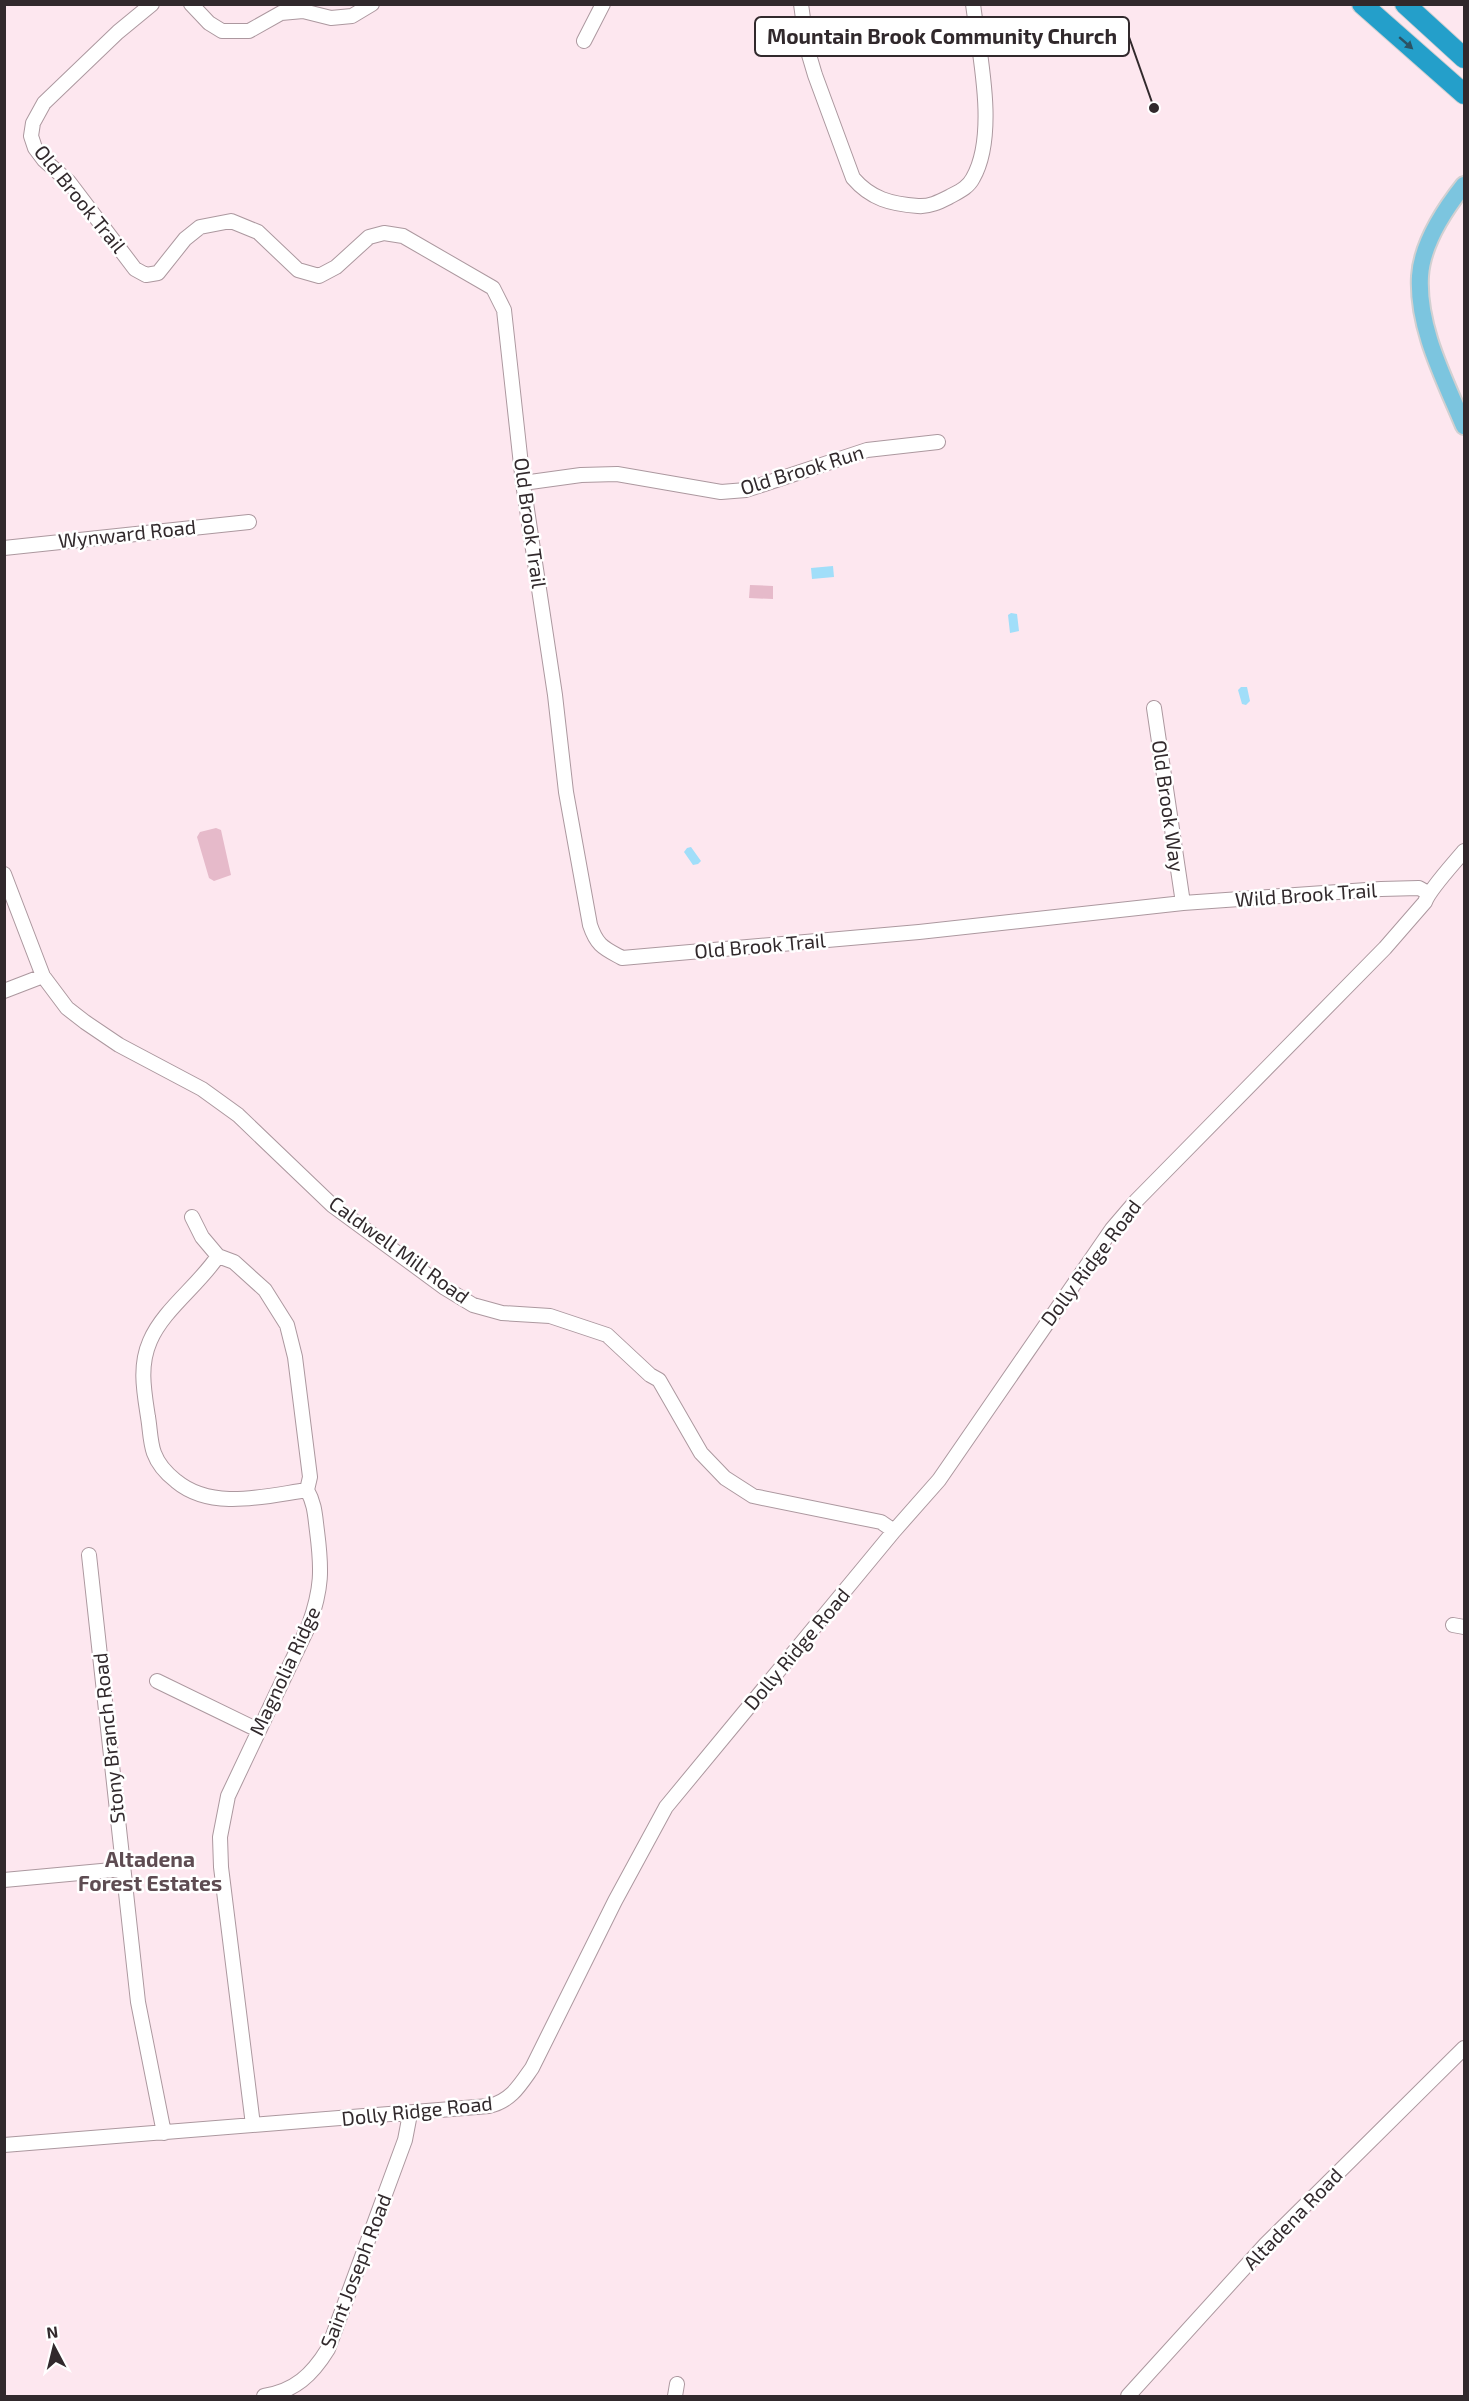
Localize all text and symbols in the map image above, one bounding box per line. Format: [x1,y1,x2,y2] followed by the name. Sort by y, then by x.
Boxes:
[755,17,1129,56] callout: Mountain Brook Community Church
[767,23,1117,49] text: Mountain Brook Community Church
[1398,36,1413,49] one-way arrow
[30,140,132,257] street label: Old Brook Trail
[737,439,866,499] street label: Old Brook Run
[510,456,552,590] street label: Old Brook Trail
[57,514,197,552] street label: Wynward Road
[1148,739,1190,874] street label: Old Brook Way
[1234,877,1378,911] street label: Wild Brook Trail
[693,927,827,963] street label: Old Brook Trail
[325,1190,474,1308] street label: Caldwell Mill Road
[1035,1195,1145,1330] street label: Dolly Ridge Road
[738,1582,854,1714] street label: Dolly Ridge Road
[244,1602,324,1739] street label: Magnolia Ridge
[87,1652,129,1825] street label: Stony Branch Road
[78,1846,222,1895] district label: Altadena Forest Estates
[340,2090,494,2130] street label: Dolly Ridge Road
[1238,2162,1347,2274] street label: Altadena Road
[315,2190,396,2351] street label: Saint Joseph Road
[24,2317,84,2377] north arrow
[45,2321,59,2342] text: N

